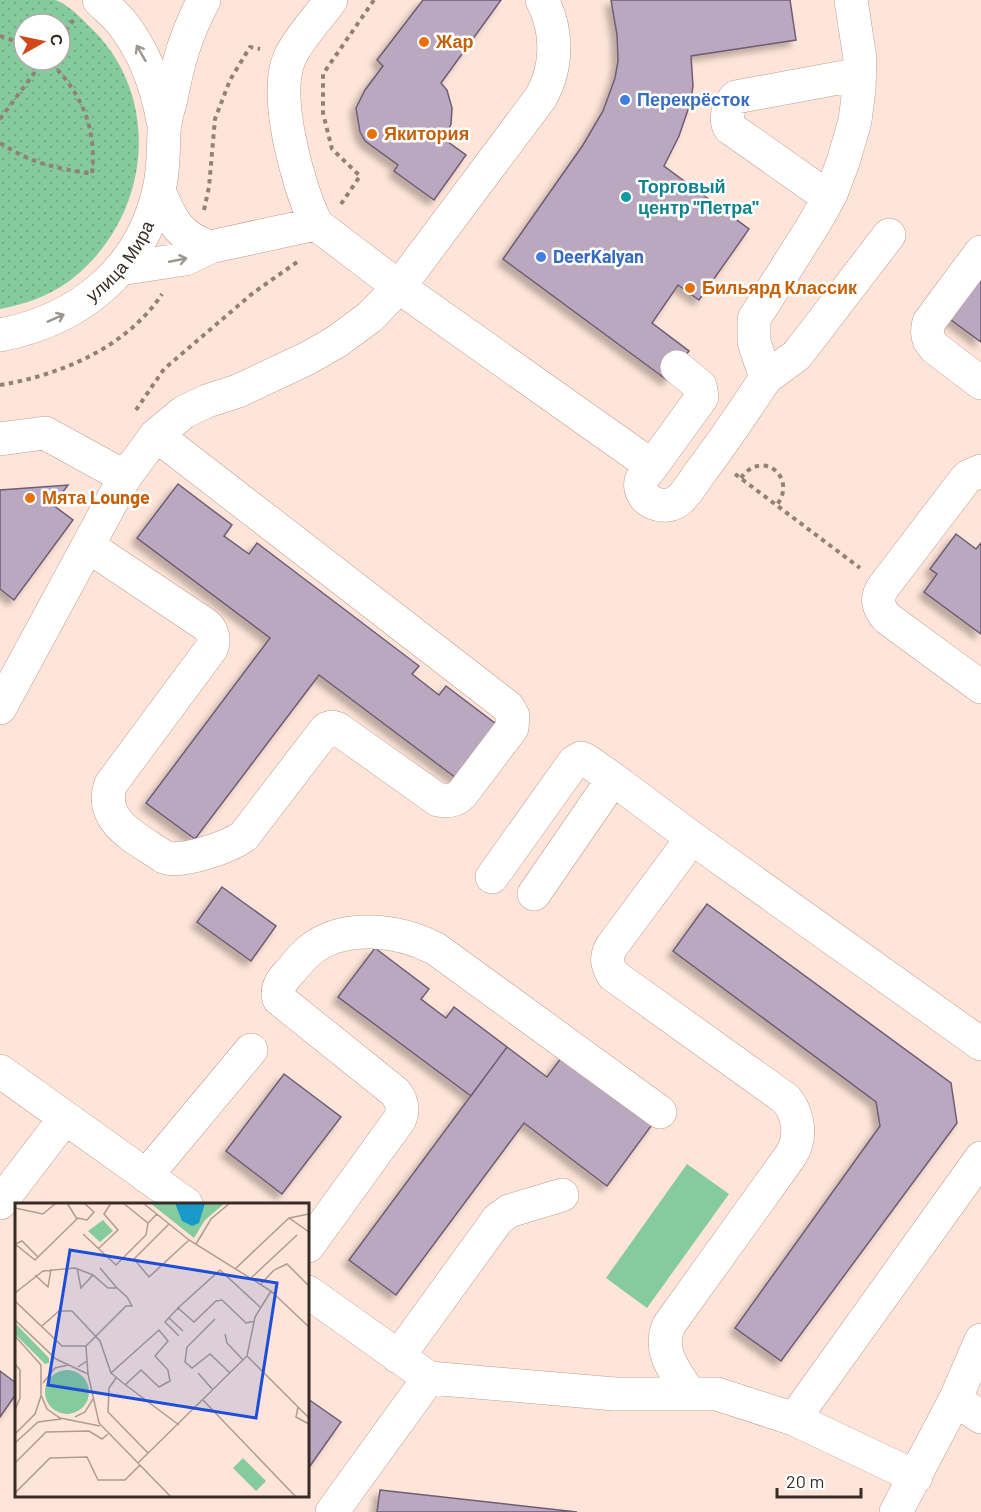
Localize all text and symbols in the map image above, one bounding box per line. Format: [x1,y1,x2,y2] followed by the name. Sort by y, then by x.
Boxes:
[12,12,72,72] north arrow
[435,30,474,52] place label: Жар
[47,32,68,47] text: С
[417,35,431,49] marker: Жар
[135,45,147,62] one-way arrow
[637,88,751,110] place label: Перекрёсток
[618,93,632,107] marker: Перекрёсток
[384,122,469,144] place label: Якитория
[365,127,379,141] marker: Якитория
[638,175,759,218] place label: Торговый центр "Петра"
[619,190,633,204] marker: Торговый центр "Петра"
[81,216,158,306] street label: улица Мира
[553,245,644,267] place label: DeerKalyan
[534,250,548,264] marker: DeerKalyan
[167,254,187,265] one-way arrow
[702,276,858,298] place label: Бильярд Классик
[683,281,697,295] marker: Бильярд Классик
[46,311,64,323] one-way arrow
[42,486,150,508] place label: Мята Lounge
[23,491,37,505] marker: Мята Lounge
[15,1203,309,1497] inset map
[777,1461,861,1499] scale bar
[786,1470,824,1492] text: 20 m

